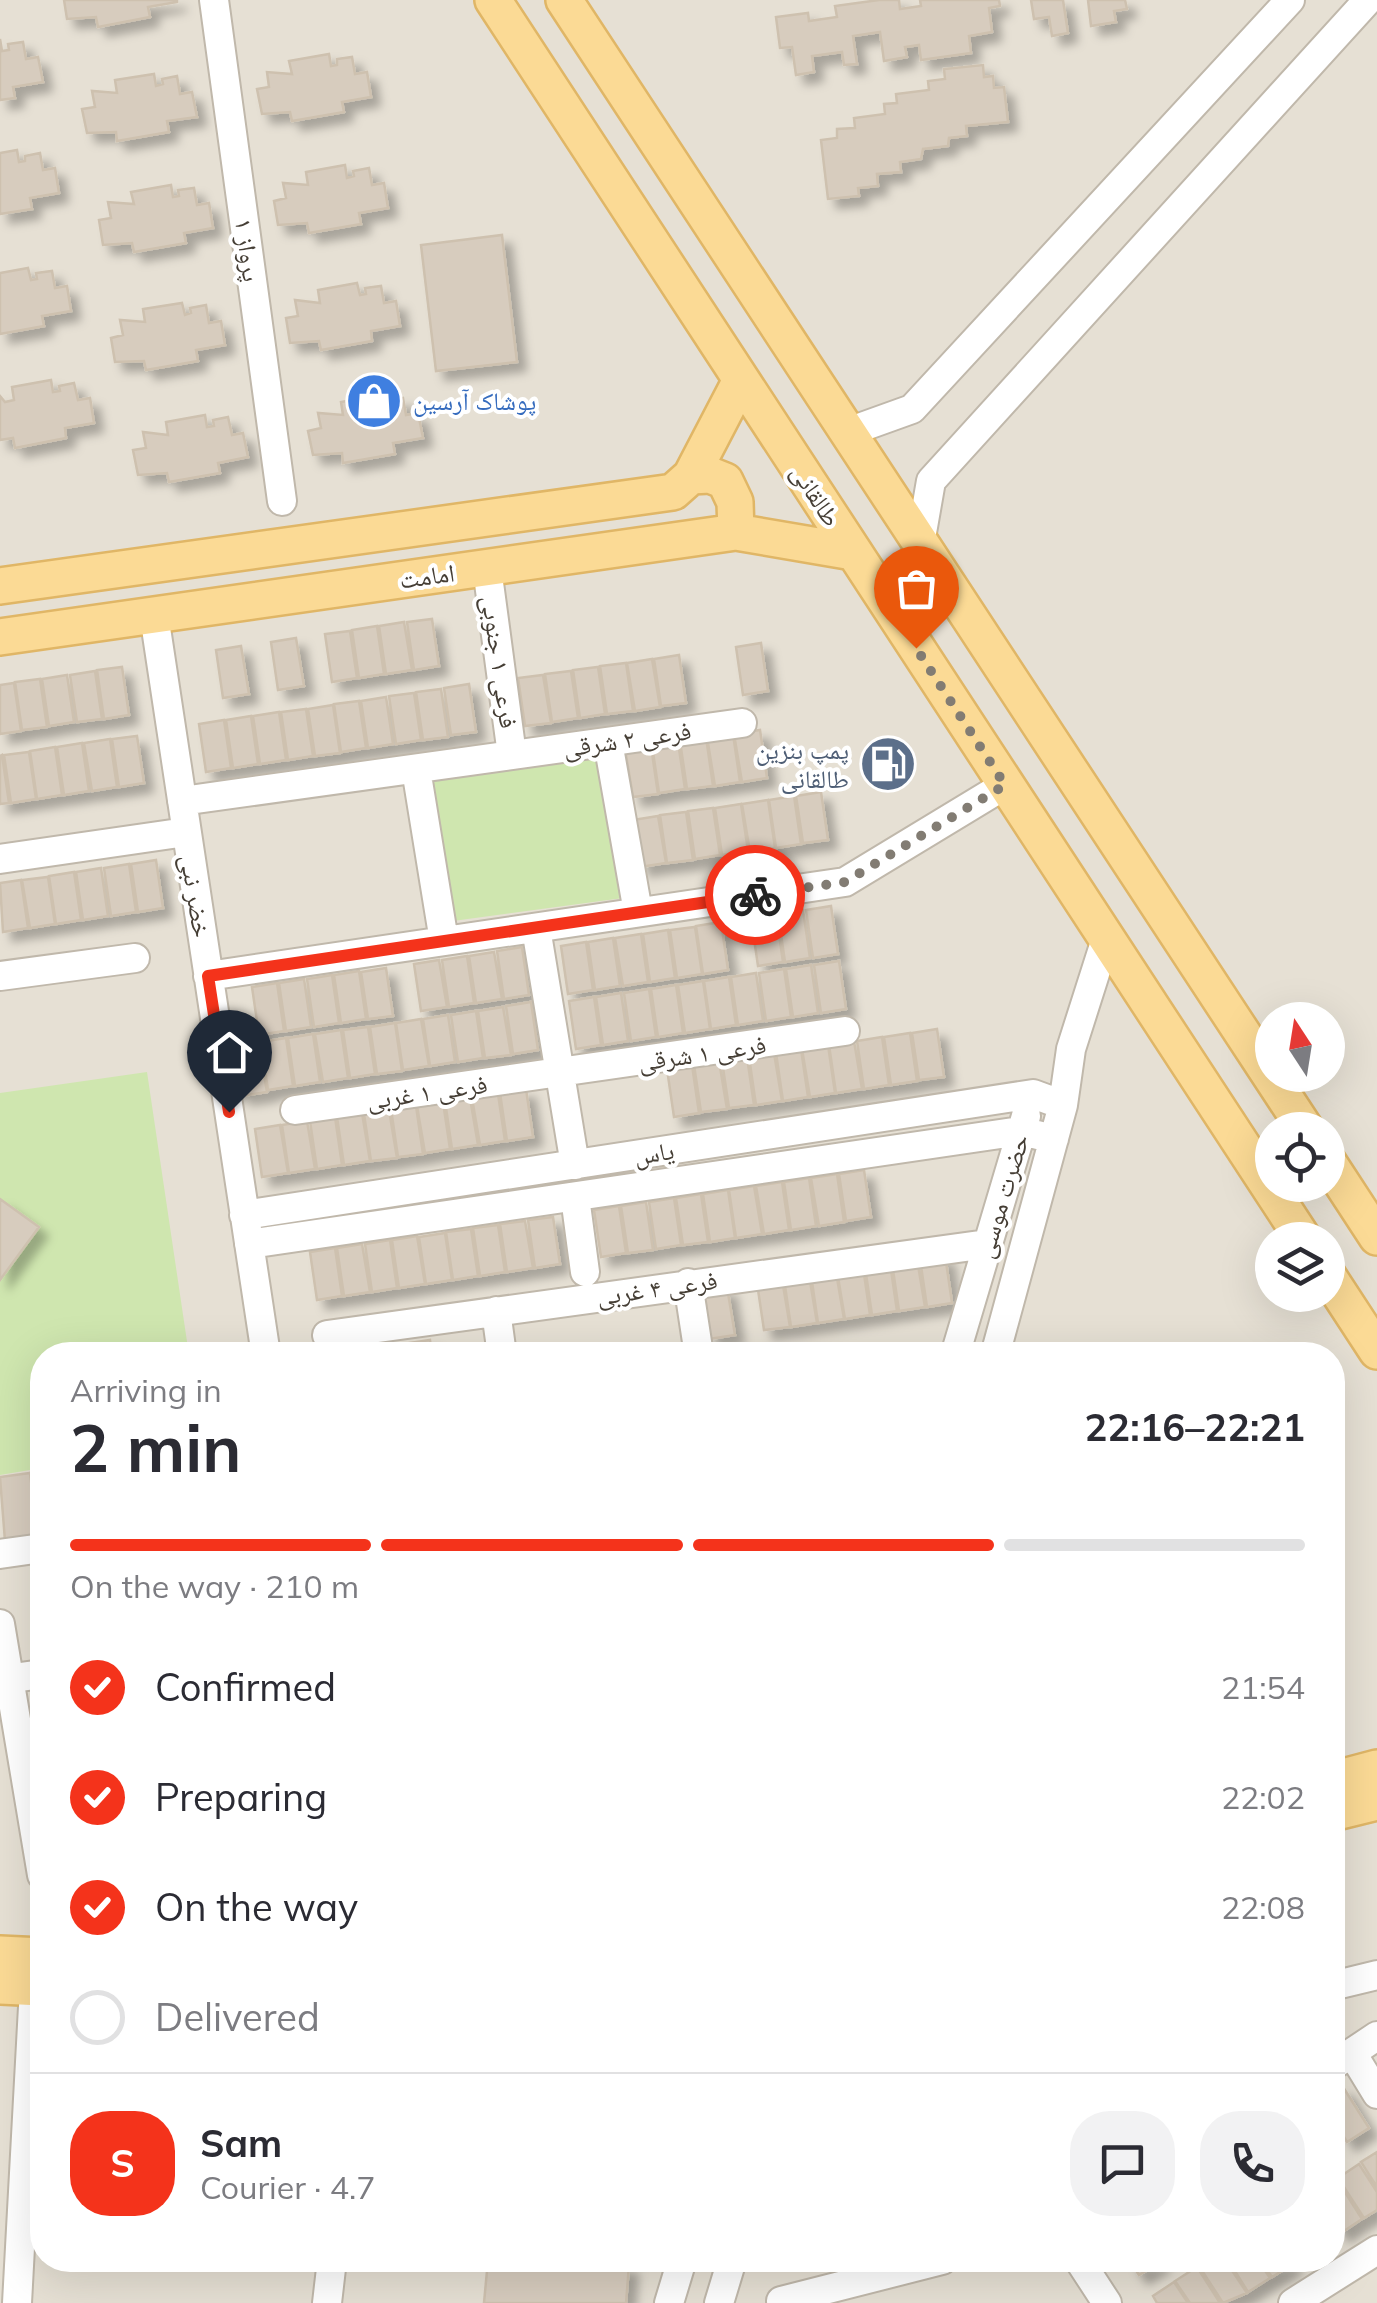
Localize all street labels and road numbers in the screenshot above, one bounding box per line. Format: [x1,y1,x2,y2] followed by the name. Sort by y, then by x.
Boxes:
[229,216,268,284] street label: پرواز ۱
[784,458,848,532] street label: طالقانی
[397,556,457,595] street label: امامت
[475,594,525,730] street label: فرعی ۱ جنوبی
[561,714,693,764] street label: فرعی ۲ شرقی
[174,852,218,940] street label: خضر نبی
[636,1028,768,1078] street label: فرعی ۱ شرقی
[365,1068,489,1116] street label: فرعی ۱ غربی
[968,1130,1036,1262] street label: حضرت موسی
[632,1134,676,1172] street label: یاس
[595,1264,719,1312] street label: فرعی ۴ غربی

